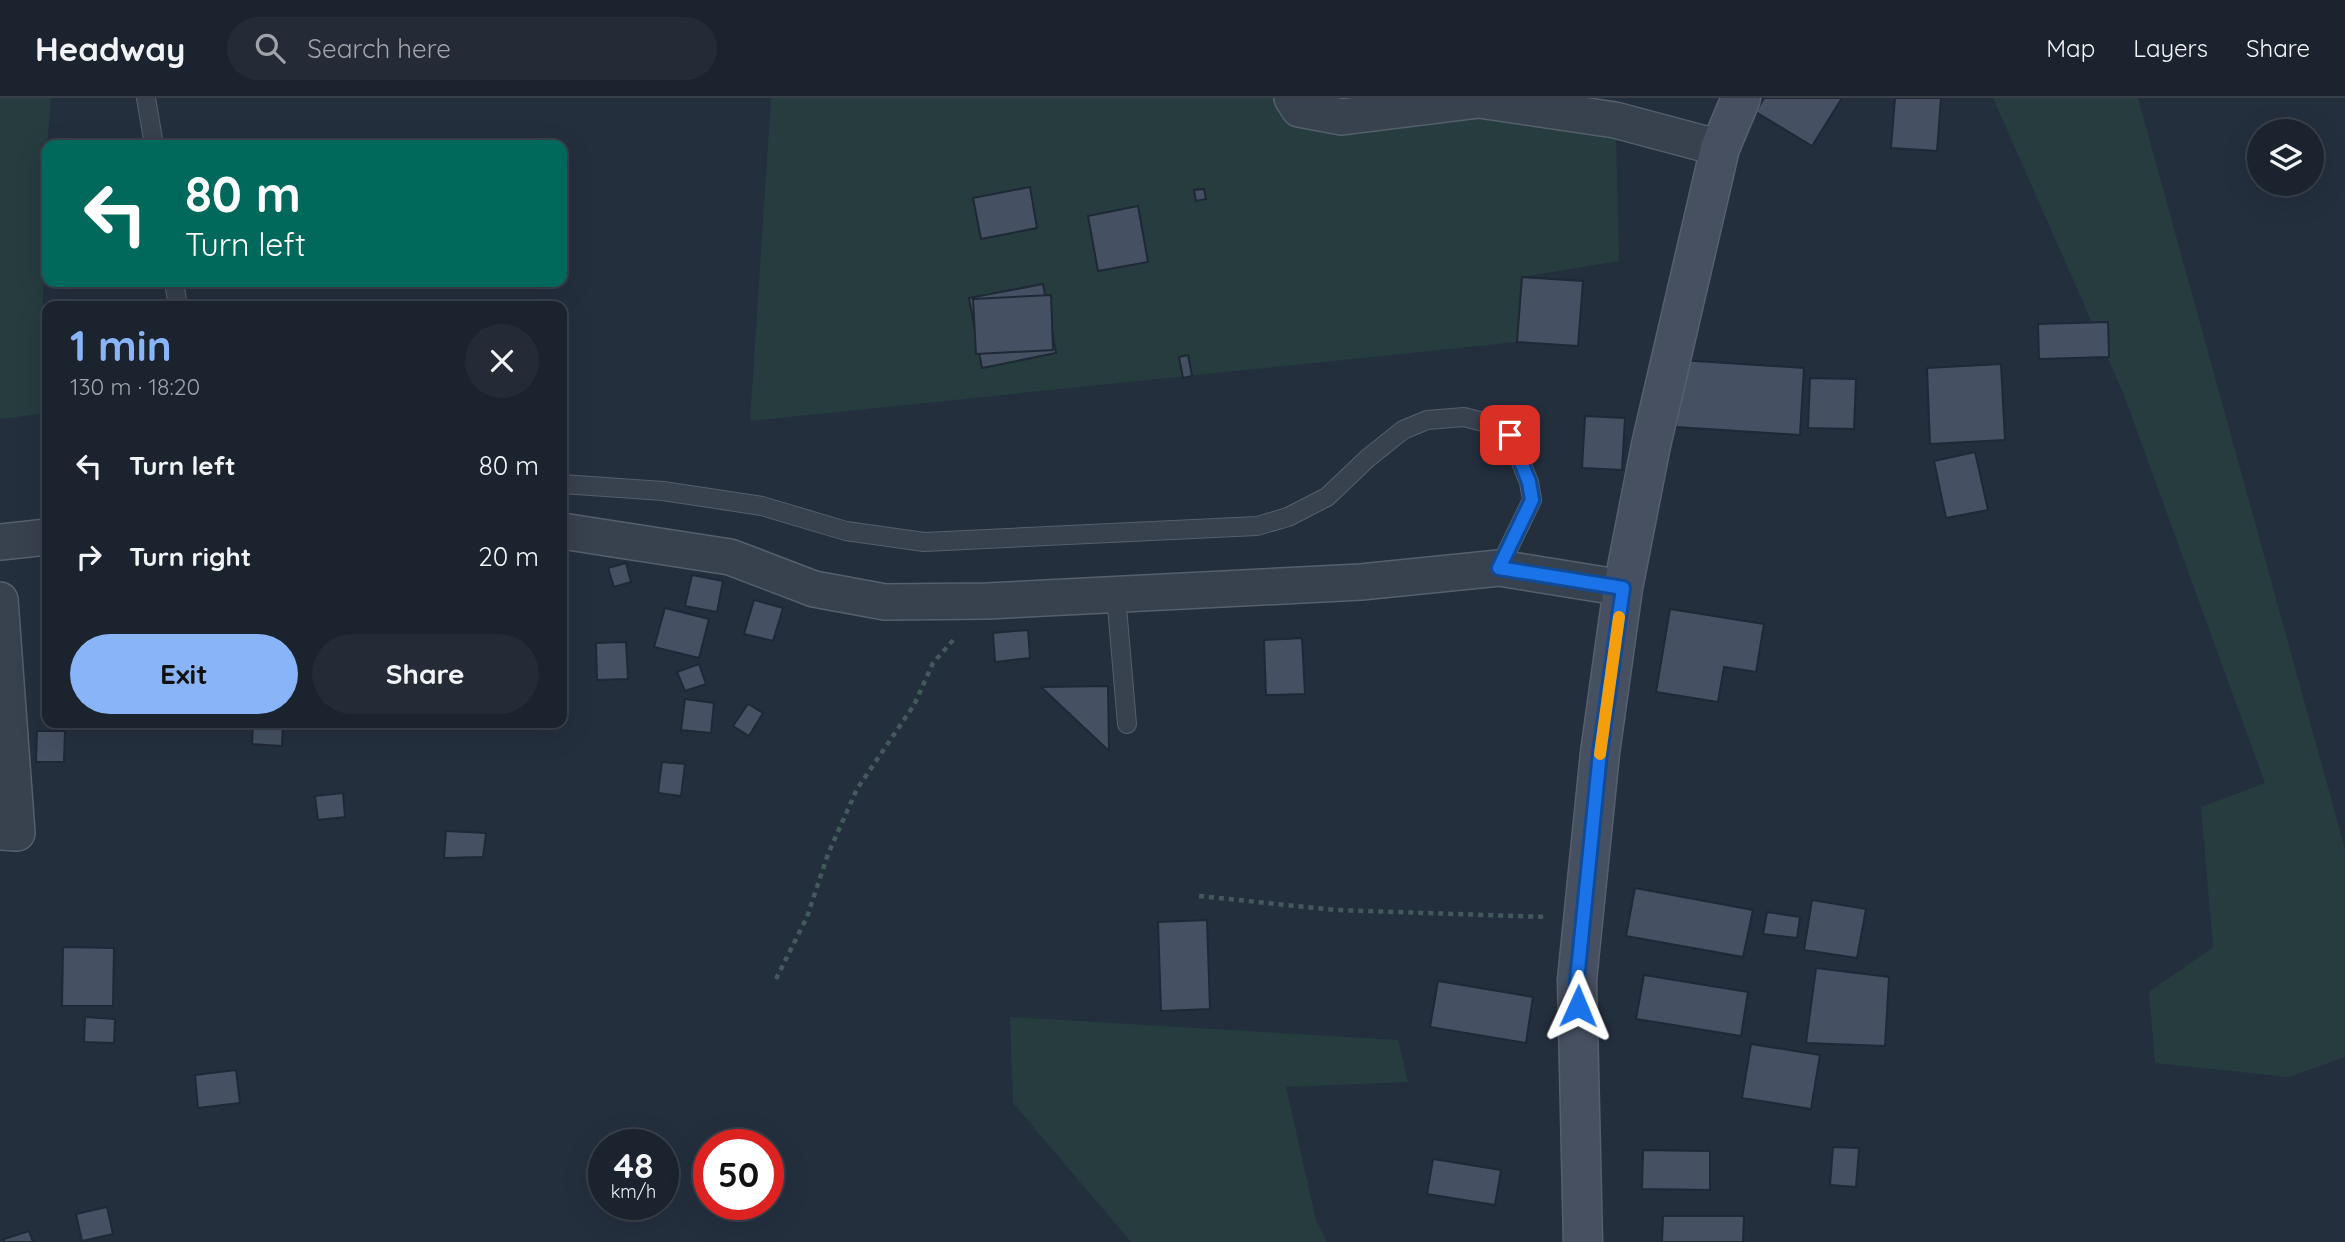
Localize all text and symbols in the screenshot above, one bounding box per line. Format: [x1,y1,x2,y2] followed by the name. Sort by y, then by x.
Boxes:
[227,17,717,80] search box
[35,28,185,69] text: Headway
[251,29,289,67] icon: search
[307,32,451,65] text: Search here
[2046,33,2095,63] text: Map
[2133,33,2208,63] text: Layers
[2246,33,2310,63] text: Share
[2247,119,2324,196] map controls
[2247,119,2324,196] button: layers
[185,163,301,224] text: 80 m
[70,168,161,259] icon: left
[185,224,306,264] text: Turn left
[70,319,172,372] text: 1 min
[465,324,539,398] button: close
[70,372,200,401] text: 130 m · 18:20
[1480,405,1540,465] pin
[1491,416,1529,454] icon: arrive
[70,447,108,485] icon: left
[129,449,236,482] text: Turn left
[479,449,539,482] text: 80 m
[70,538,108,576] icon: right
[129,540,251,573] text: Turn right
[478,540,539,573] text: 20 m
[70,634,298,714] button: Exit
[312,634,539,714] button: Share
[1541,969,1615,1043] position arrow
[693,1129,784,1220] speed limit sign: 50
[614,1143,653,1187] text: 48
[611,1180,656,1203] text: km/h

